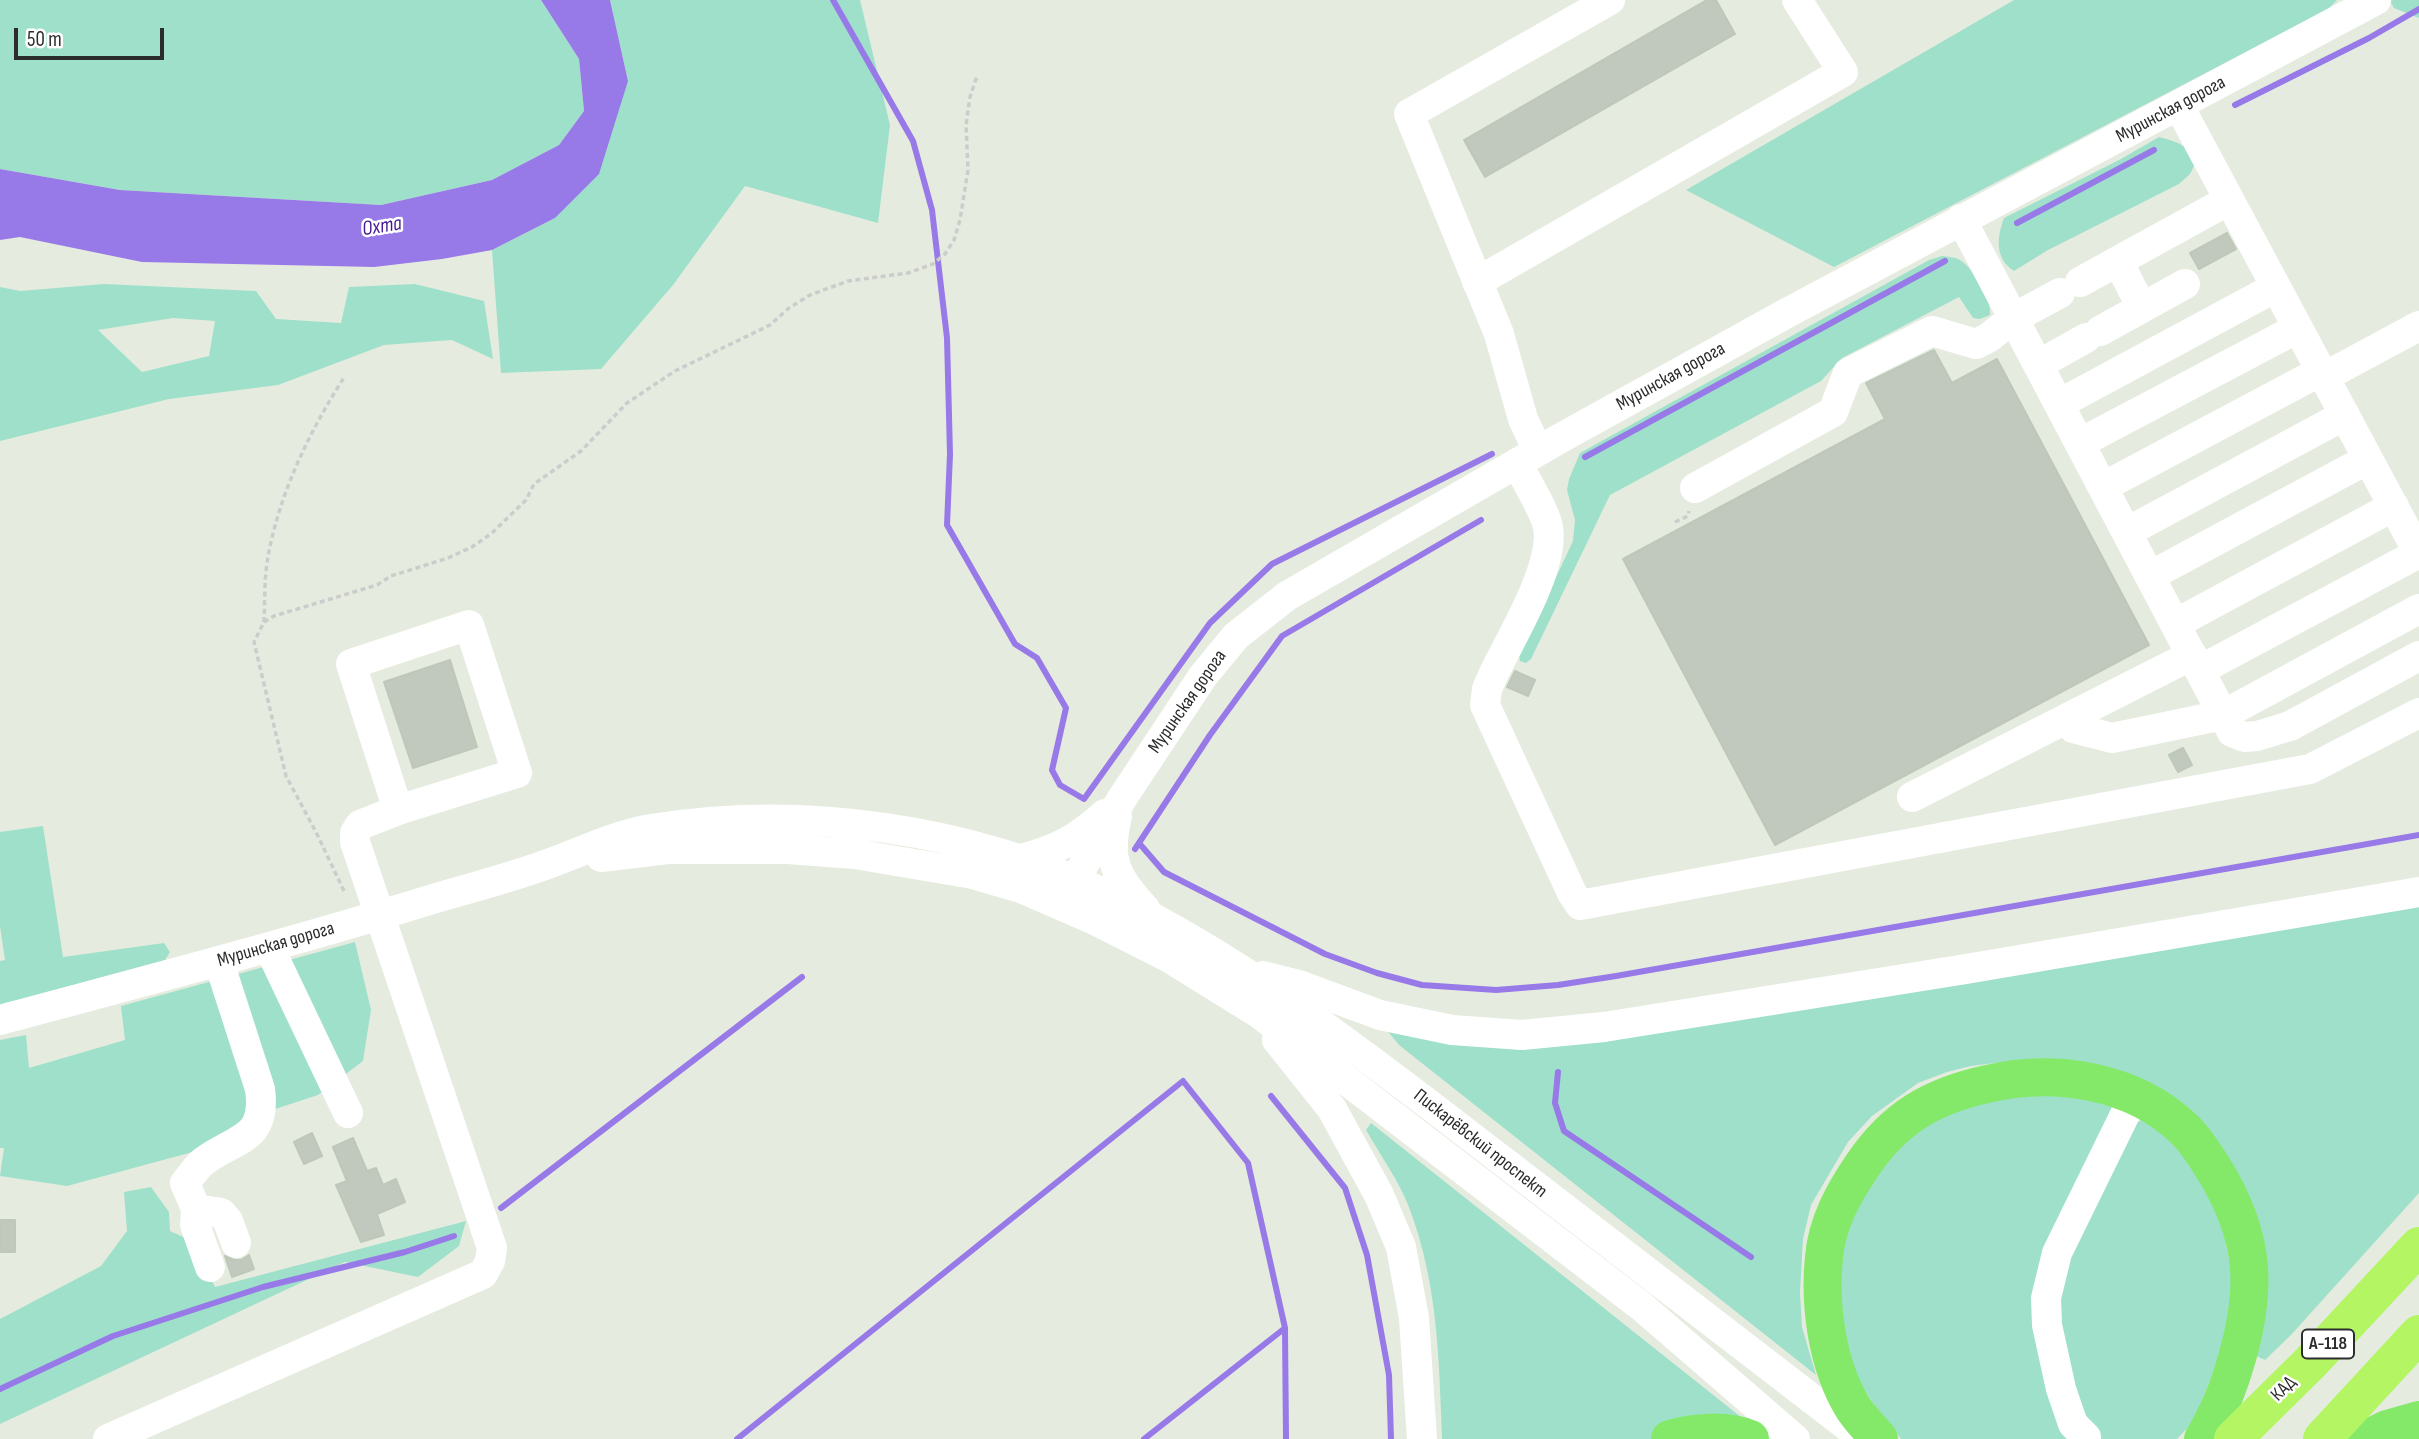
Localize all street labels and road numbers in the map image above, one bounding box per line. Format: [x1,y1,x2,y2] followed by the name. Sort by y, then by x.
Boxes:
[2112,72,2230,148] street label: Муринская дорога
[1613,338,1729,416] street label: Муринская дорога
[1144,646,1232,758] street label: Муринская дорога
[215,917,337,973] street label: Муринская дорога
[1409,1085,1551,1203] street label: Пискарёвский проспект
[2302,1330,2354,1358] road number: А-118
[2267,1372,2301,1406] street label: КАД

